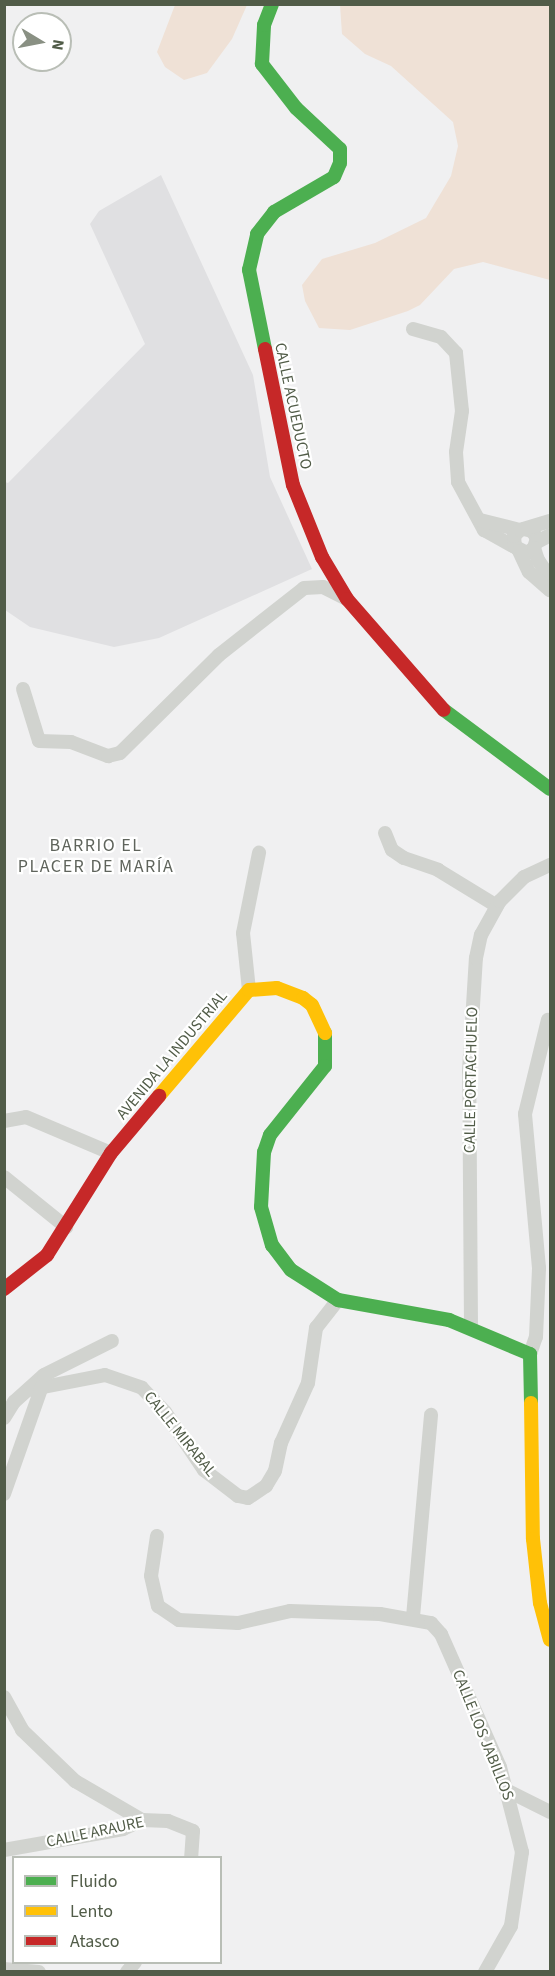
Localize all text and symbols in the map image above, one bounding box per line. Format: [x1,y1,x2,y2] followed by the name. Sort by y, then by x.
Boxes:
[12,12,72,72] north arrow
[46,38,70,52] text: N
[270,341,316,471] street label: CALLE ACUEDUCTO
[18,836,174,878] district label: BARRIO EL PLACER DE MARÍA
[113,987,231,1123] street label: AVENIDA LA INDUSTRIAL
[460,1007,482,1153] street label: CALLE PORTACHUELO
[140,1387,220,1481] street label: CALLE MIRABAL
[448,1667,518,1803] street label: CALLE LOS JABILLOS
[45,1812,145,1852] street label: CALLE ARAURE
[12,1856,222,1964] legend
[70,1869,117,1894] text: Fluido
[70,1899,113,1924] text: Lento
[70,1929,119,1954] text: Atasco

